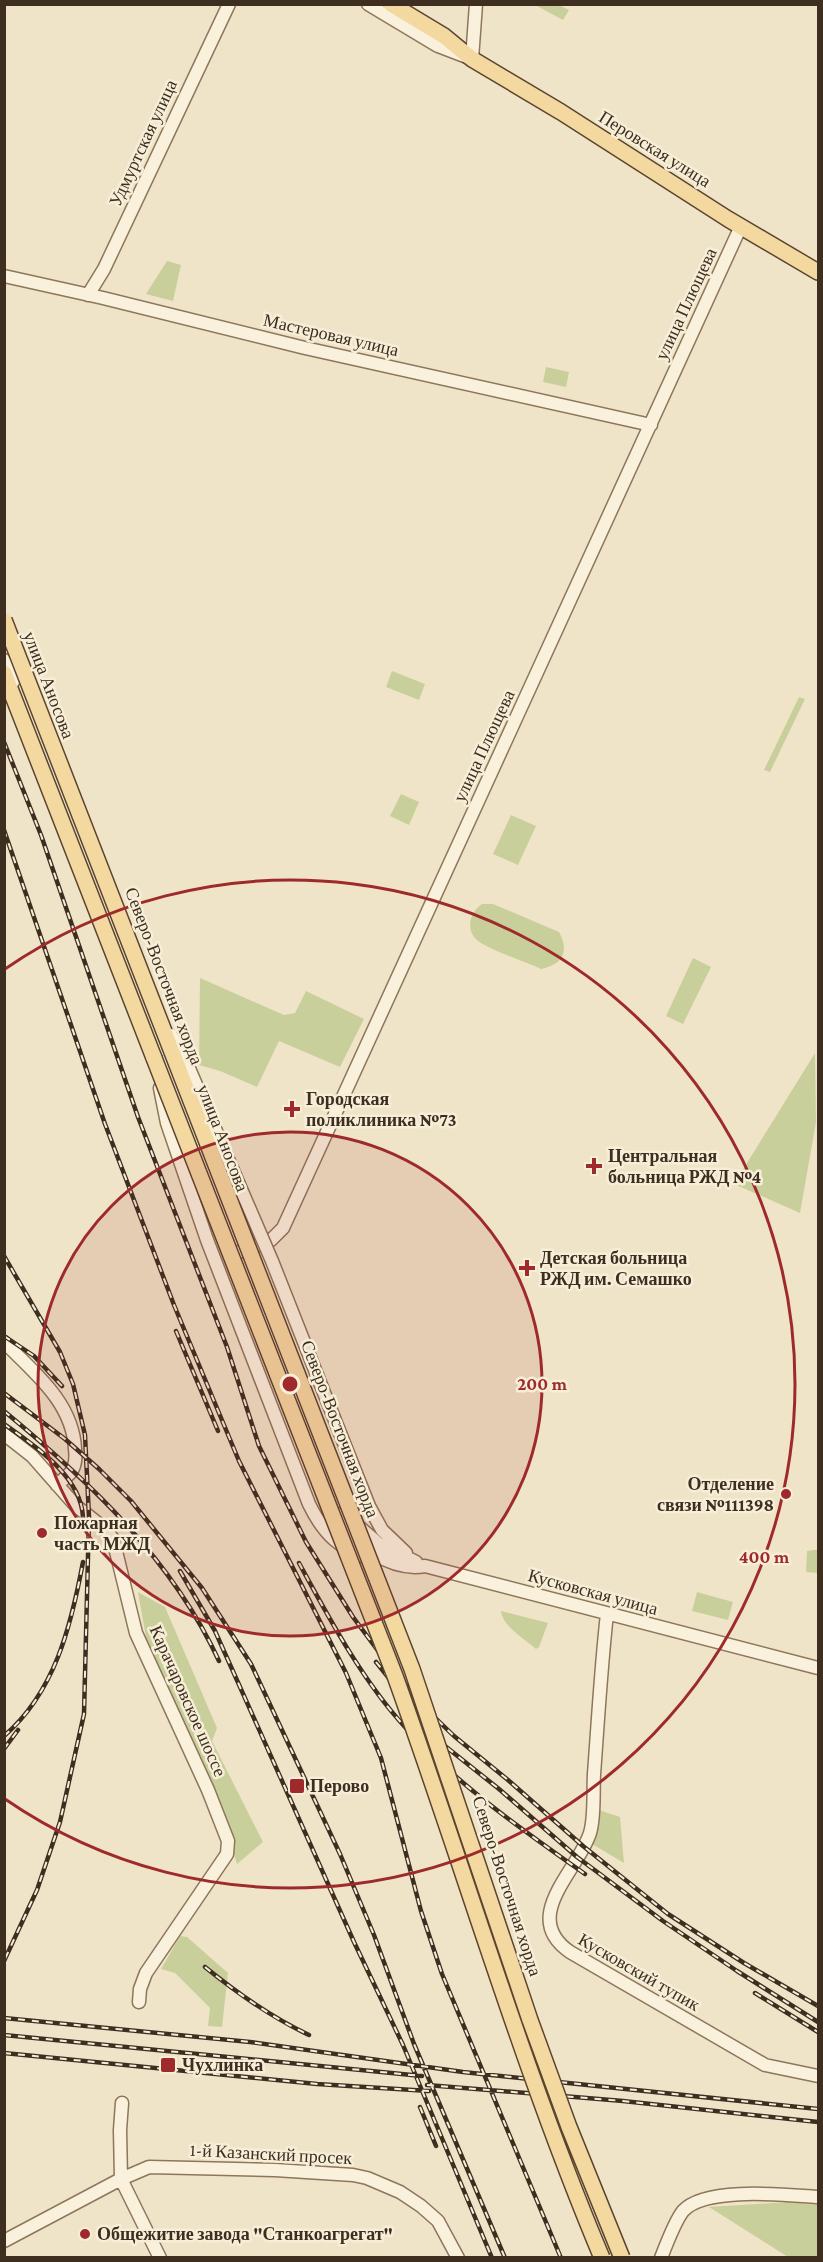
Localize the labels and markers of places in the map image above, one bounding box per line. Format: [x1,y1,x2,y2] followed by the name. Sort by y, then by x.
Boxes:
[306,1089,457,1130] place label: Городская поликлиника №73
[283,1100,301,1118] marker: Городская поликлиника №73
[608,1146,761,1187] place label: Центральная больница РЖД №4
[585,1157,603,1175] marker: Центральная больница РЖД №4
[540,1248,692,1289] place label: Детская больница РЖД им. Семашко
[518,1259,536,1277] marker: Детская больница РЖД им. Семашко
[280,1374,300,1394] centre of rings
[657,1474,774,1515] place label: Отделение связи №111398
[779,1487,793,1501] marker: Отделение связи №111398
[54,1513,151,1554] place label: Пожарная часть МЖД
[35,1526,49,1540] marker: Пожарная часть МЖД
[310,1776,369,1796] place label: Перово
[288,1777,306,1795] marker: Перово
[182,2055,263,2075] place label: Чухлинка
[159,2056,177,2074] marker: Чухлинка
[97,2224,393,2244] place label: Общежитие завода "Станкоагрегат"
[78,2227,92,2241] marker: Общежитие завода "Станкоагрегат"

